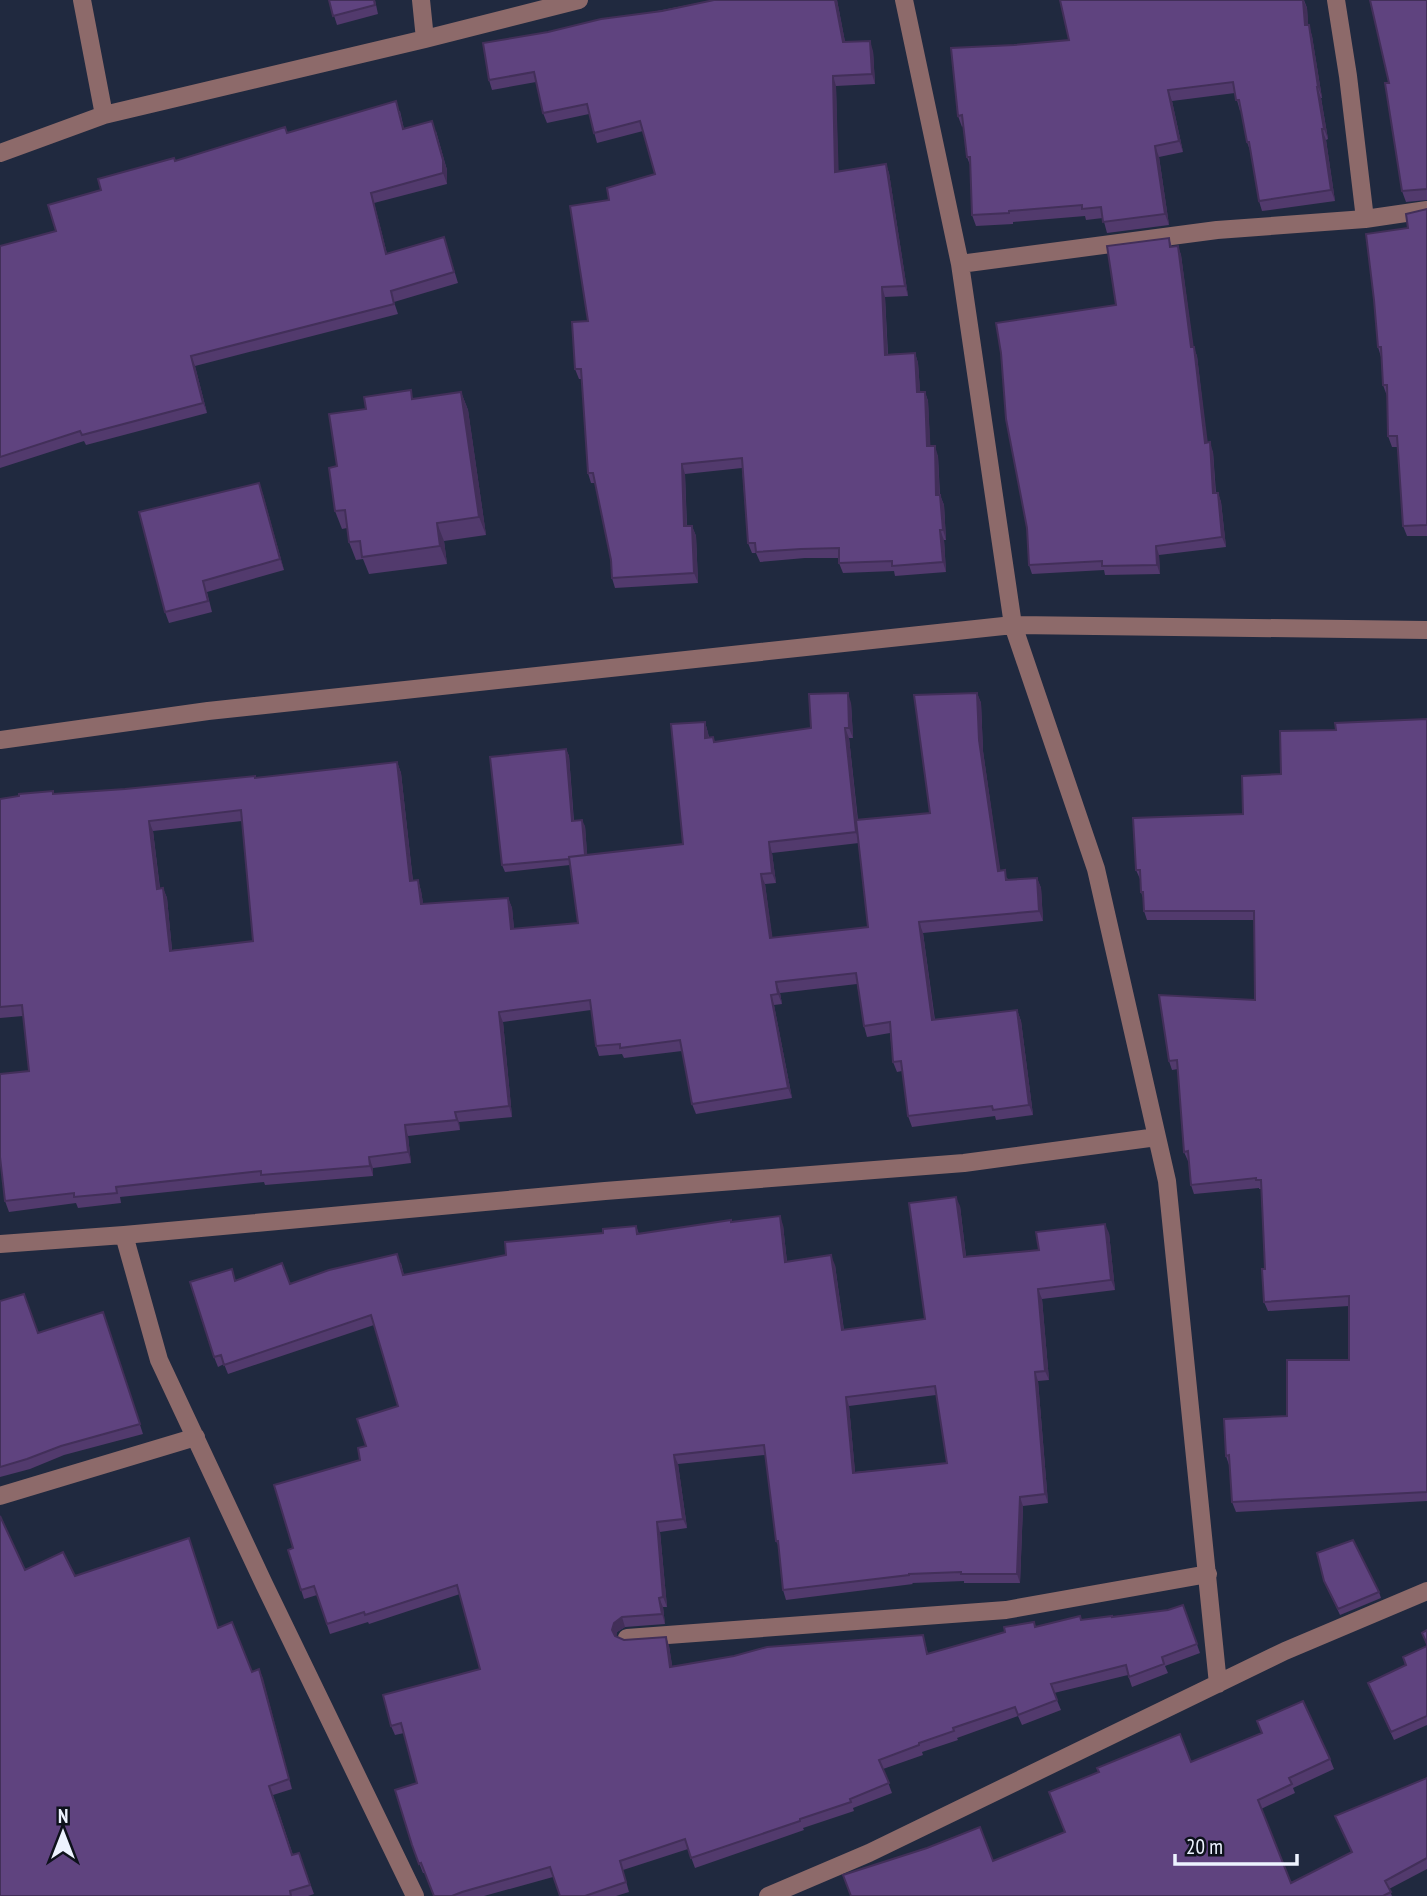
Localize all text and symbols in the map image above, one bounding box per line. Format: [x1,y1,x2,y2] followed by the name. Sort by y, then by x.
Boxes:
[28,1798,98,1868] north arrow
[58,1804,68,1828] text: N
[1175,1822,1298,1866] scale bar
[1186,1833,1223,1860] text: 20 m

